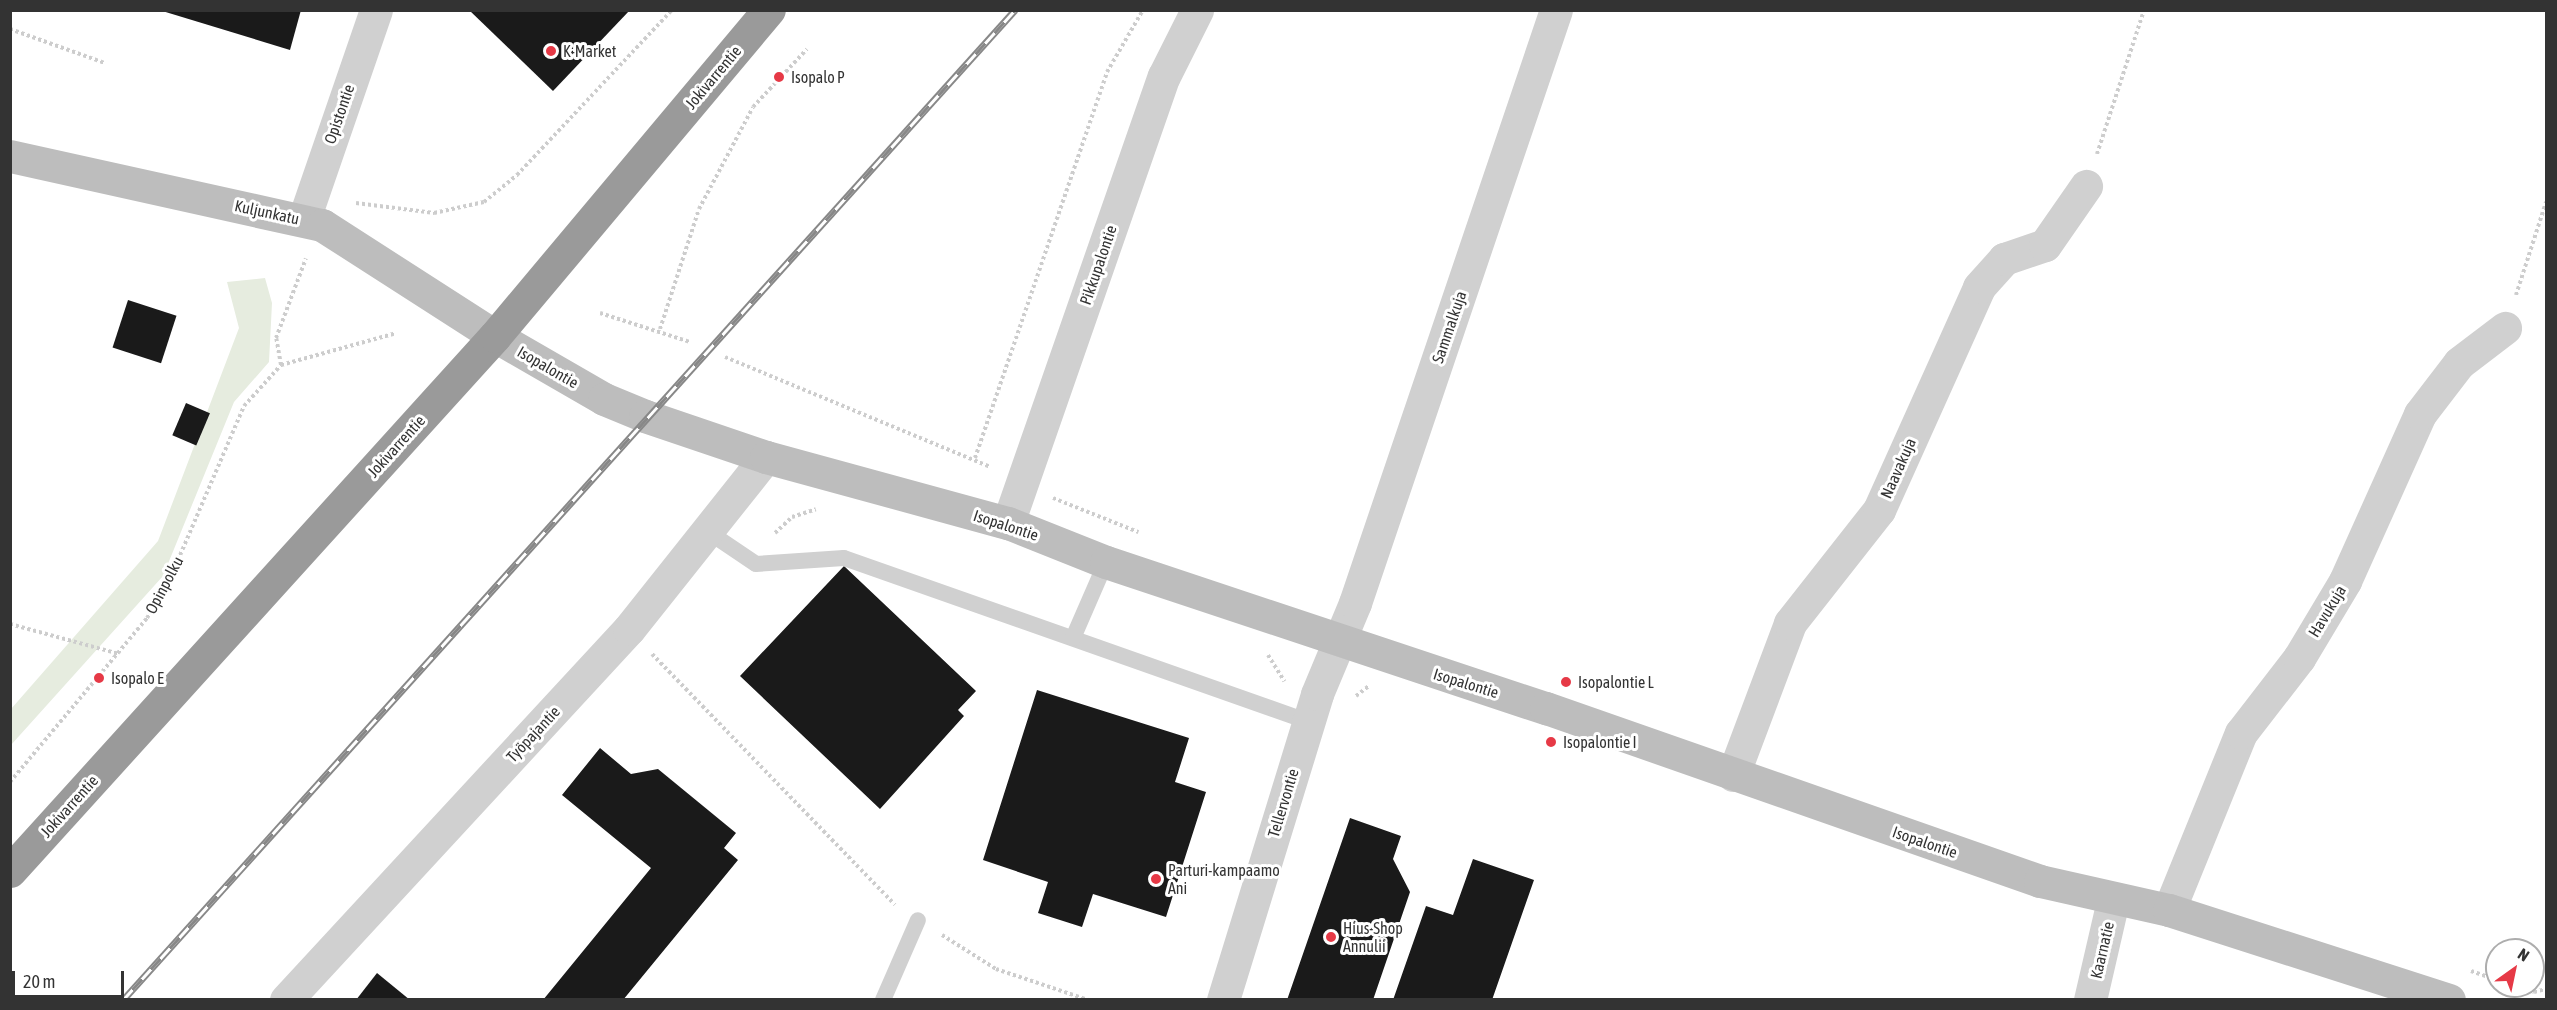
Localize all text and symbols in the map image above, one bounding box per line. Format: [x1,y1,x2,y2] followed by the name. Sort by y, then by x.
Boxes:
[563,41,616,61] place label: K-Market
[681,41,745,113] street label: Jokivarrentie
[544,44,558,58] marker: K-Market
[791,67,845,87] place label: Isopalo P
[772,70,786,84] marker: Isopalo P
[320,82,358,146] street label: Opistontie
[233,196,301,228] street label: Kuljunkatu
[1075,223,1121,307] street label: Pikkupalontie
[1428,289,1470,365] street label: Sammalkuja
[514,342,582,392] street label: Isopalontie
[363,411,429,481] street label: Jokivarrentie
[1876,435,1920,501] street label: Naavakuja
[971,505,1041,545] street label: Isopalontie
[141,553,187,617] street label: Opinpolku
[2304,582,2350,640] street label: Havukuja
[1431,664,1501,702] street label: Isopalontie
[111,668,164,688] place label: Isopalo E
[92,671,106,685] marker: Isopalo E
[1578,672,1654,692] place label: Isopalontie L
[1559,675,1573,689] marker: Isopalontie L
[502,702,564,766] street label: Työpajantie
[1563,732,1636,752] place label: Isopalontie I
[1544,735,1558,749] marker: Isopalontie I
[1263,766,1303,840] street label: Tellervontie
[36,771,102,841] street label: Jokivarrentie
[1890,822,1960,862] street label: Isopalontie
[1168,860,1280,898] place label: Parturi-kampaamo Ani
[1149,872,1163,886] marker: Parturi-kampaamo Ani
[1343,918,1403,956] place label: Hius-Shop Annulii
[2086,920,2118,980] street label: Kaarnatie
[1324,930,1338,944] marker: Hius-Shop Annulii
[2485,938,2545,998] north arrow
[2515,944,2533,965] text: N
[15,959,128,997] scale bar
[23,971,55,992] text: 20 m

